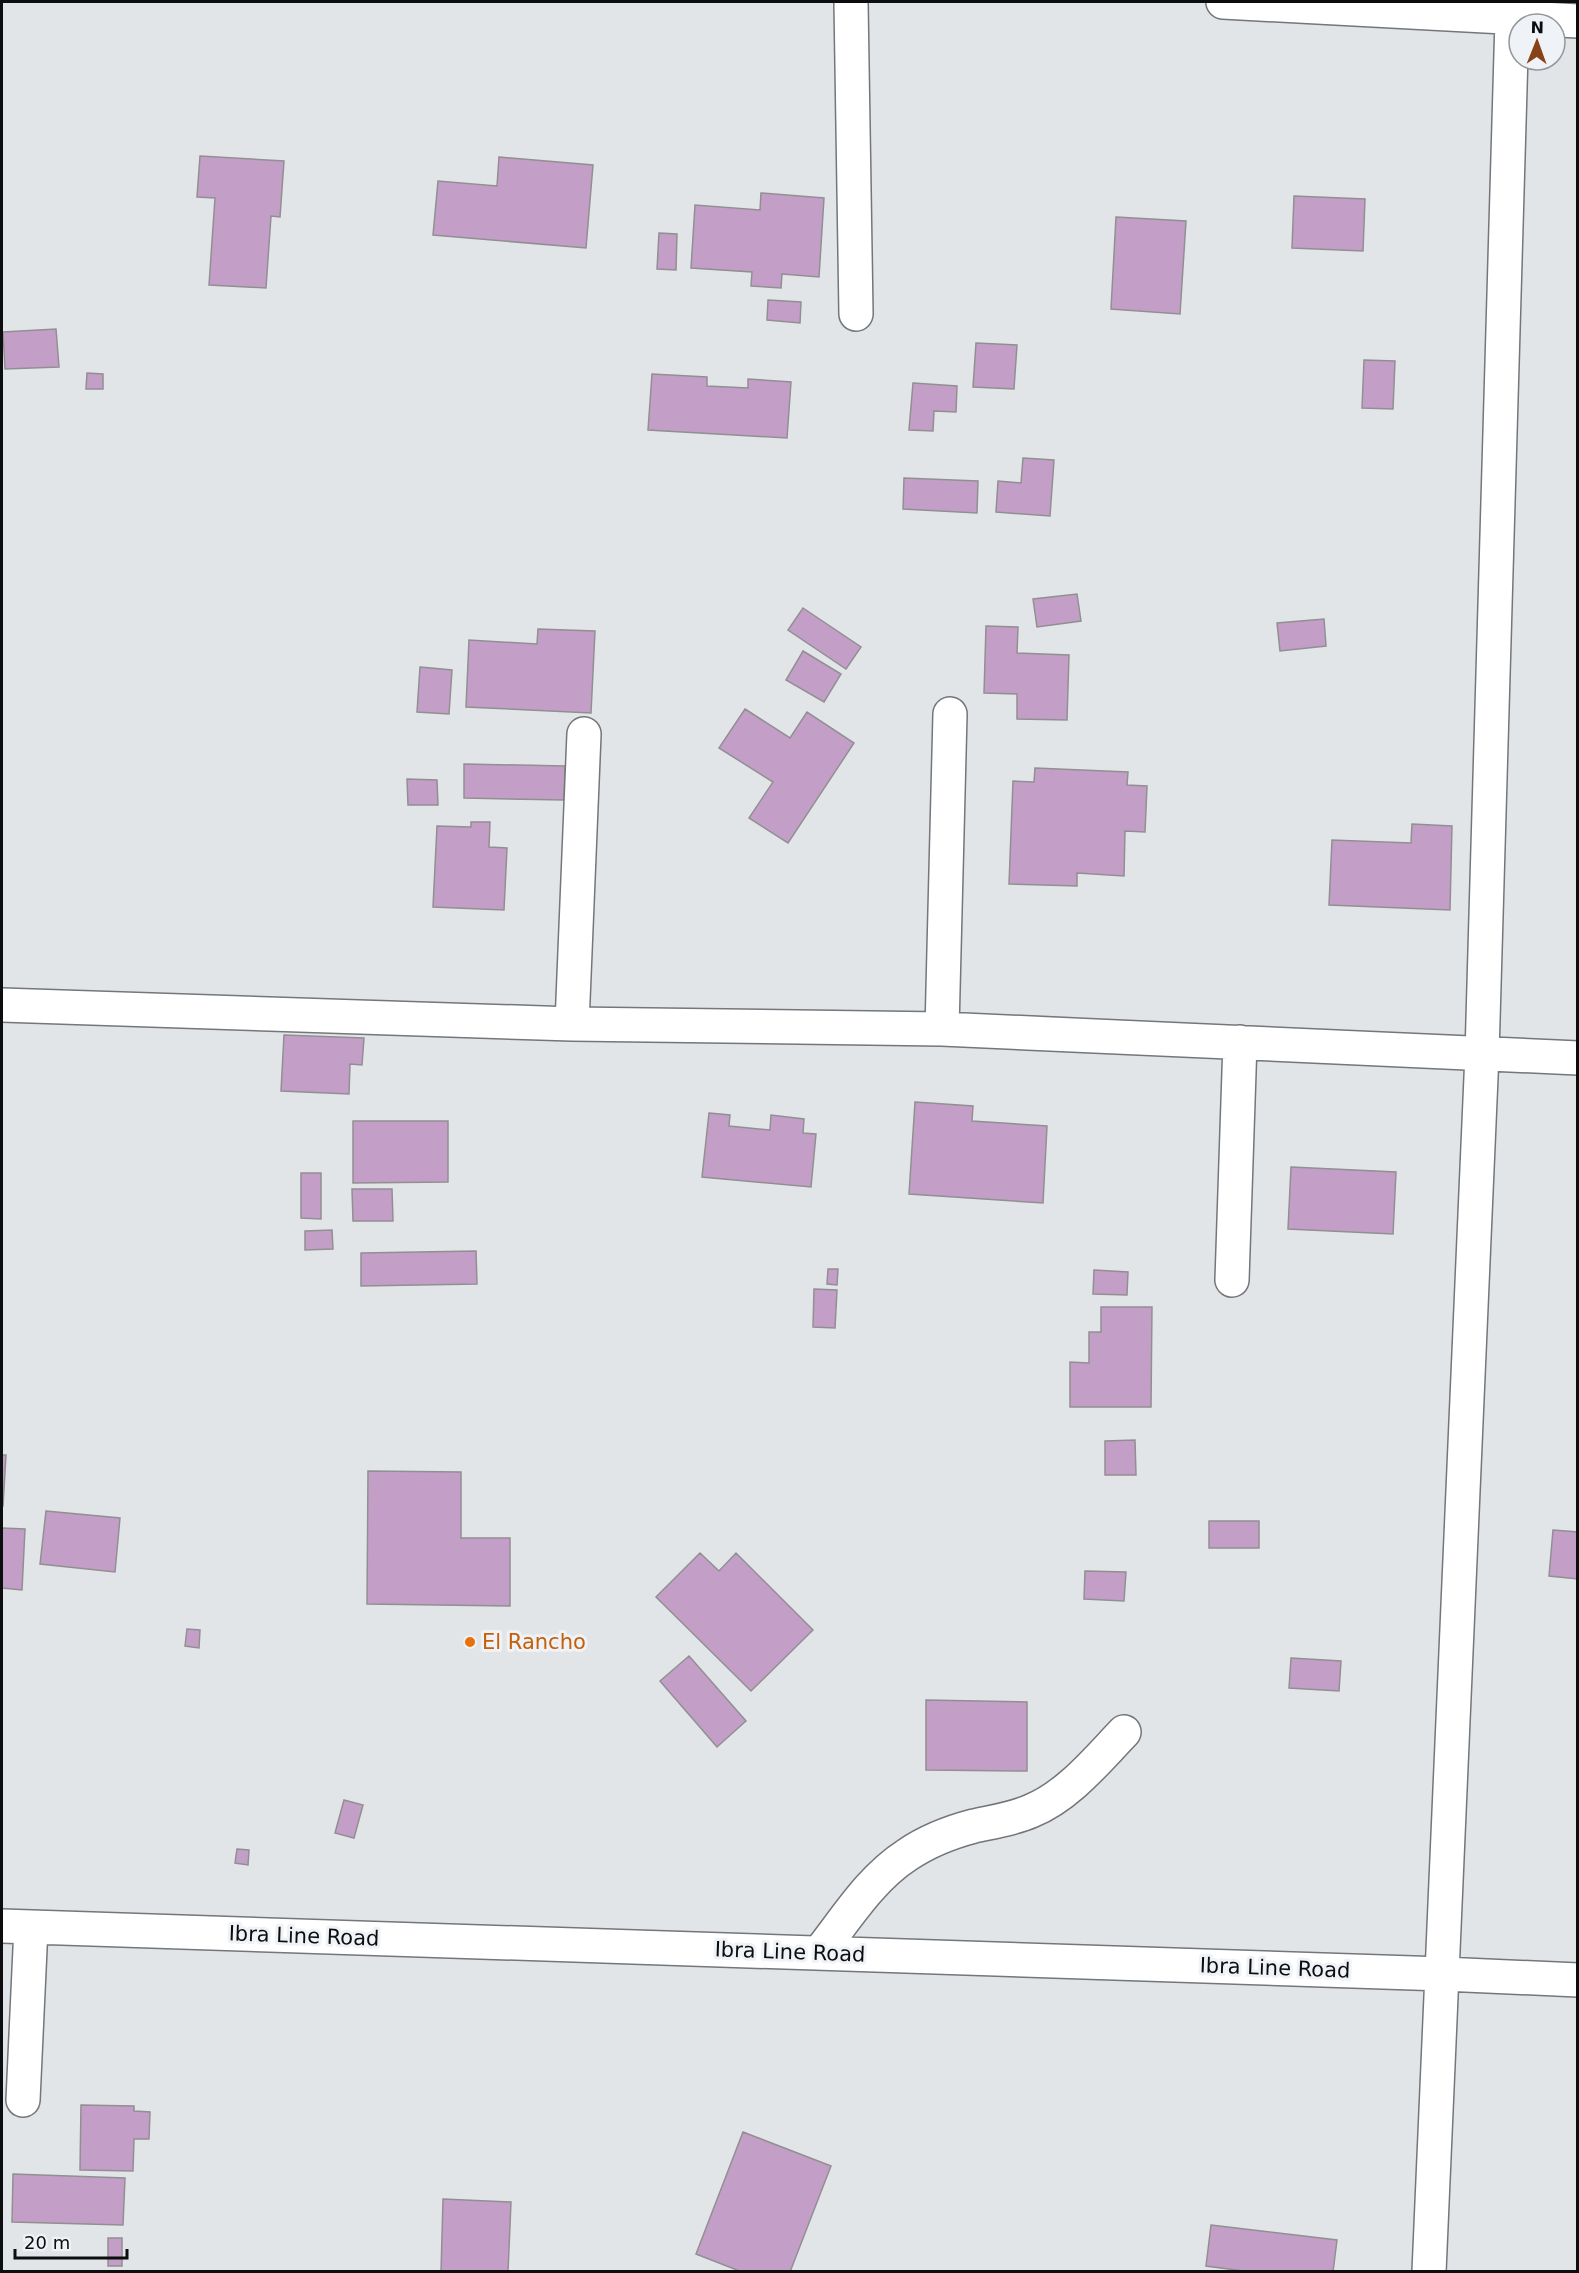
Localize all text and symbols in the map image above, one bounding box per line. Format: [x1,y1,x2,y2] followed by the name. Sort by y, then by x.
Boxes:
[1507,12,1567,72] north arrow
[1530,18,1544,37] text: N
[482,1630,586,1654] place label: El Rancho
[463,1635,477,1649] marker: El Rancho
[228,1921,380,1951] street label: Ibra Line Road
[714,1937,866,1967] street label: Ibra Line Road
[1199,1953,1351,1983] street label: Ibra Line Road
[15,2222,128,2260] scale bar
[24,2232,70,2253] text: 20 m

